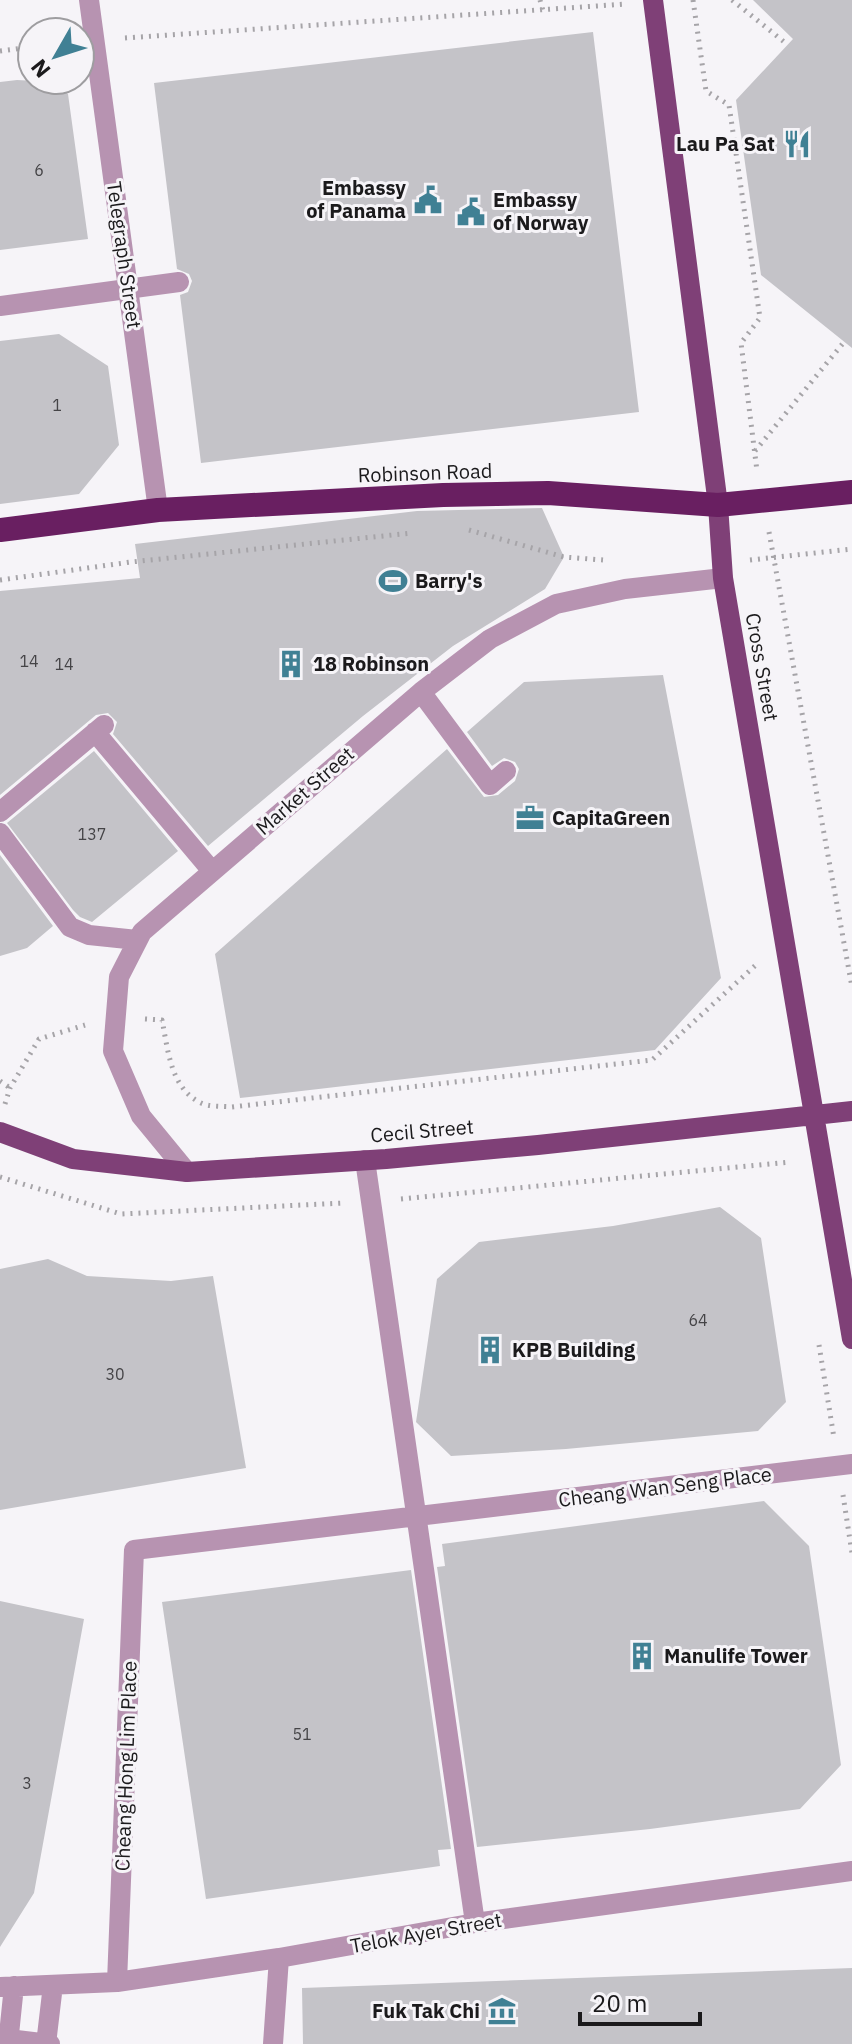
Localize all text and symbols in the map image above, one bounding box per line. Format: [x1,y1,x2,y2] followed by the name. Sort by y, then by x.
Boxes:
[16,16,96,96] north arrow
[24,54,56,84] text: N
[782,129,812,159] restaurant icon: Lau Pa Sat
[676,130,775,157] place label: Lau Pa Sat
[34,160,44,180] house number: 6
[306,174,406,224] place label: Embassy of Panama
[101,179,148,330] street label: Telegraph Street
[413,185,443,215] public building icon: Embassy of Panama
[493,186,589,236] place label: Embassy of Norway
[456,197,486,227] public building icon: Embassy of Norway
[52,395,62,415] house number: 1
[357,457,493,488] street label: Robinson Road
[378,566,408,596] sports icon: Barry's
[415,567,483,594] place label: Barry's
[740,610,785,723] street label: Cross Street
[276,649,306,679] building icon: 18 Robinson
[313,650,429,677] place label: 18 Robinson
[19,651,39,671] house number: 14
[54,654,74,674] house number: 14
[250,740,360,841] street label: Market Street
[515,803,545,833] office icon: CapitaGreen
[552,804,670,831] place label: CapitaGreen
[78,824,106,844] house number: 137
[369,1113,475,1148] street label: Cecil Street
[688,1310,708,1330] house number: 64
[475,1335,505,1365] building icon: KPB Building
[512,1336,636,1363] place label: KPB Building
[105,1364,125,1384] house number: 30
[557,1460,773,1513] street label: Cheang Wan Seng Place
[627,1641,657,1671] building icon: Manulife Tower
[664,1642,808,1669] place label: Manulife Tower
[108,1660,143,1872] street label: Cheang Hong Lim Place
[292,1724,312,1744] house number: 51
[22,1773,32,1793] house number: 3
[348,1906,504,1959] street label: Telok Ayer Street
[580,1976,700,2026] scale bar
[592,1987,647,2019] text: 20 m
[487,1996,517,2026] museum icon: Fuk Tak Chi
[372,1997,480,2024] place label: Fuk Tak Chi

